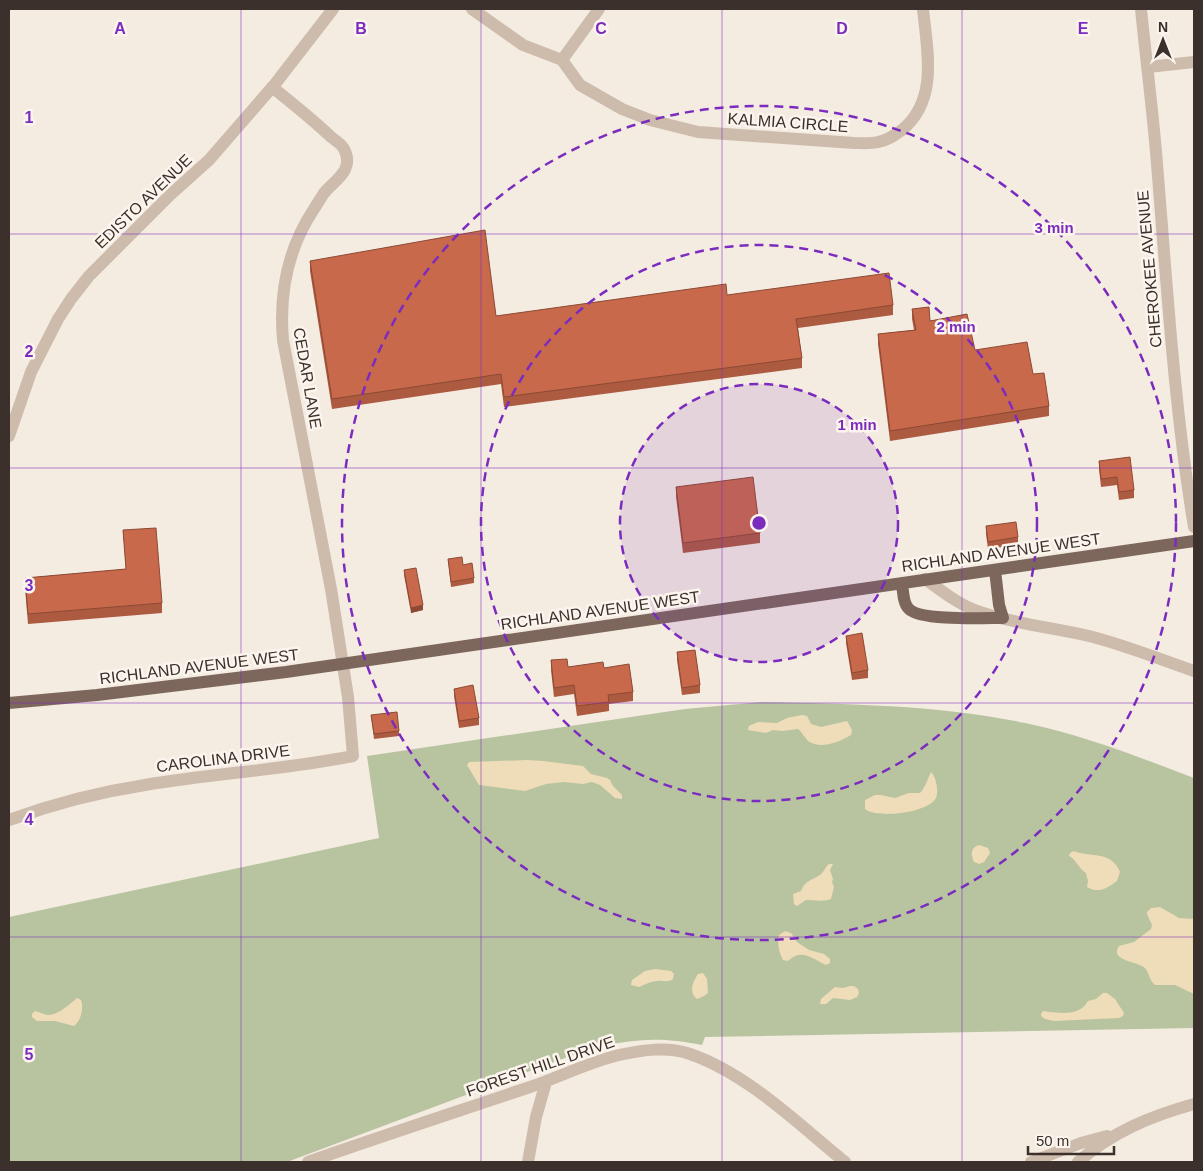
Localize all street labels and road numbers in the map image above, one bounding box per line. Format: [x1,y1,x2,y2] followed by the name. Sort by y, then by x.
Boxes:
[727,110,849,135] street label: KALMIA CIRCLE
[92,151,195,252] street label: EDISTO AVENUE
[1134,190,1165,348] street label: CHEROKEE AVENUE
[290,326,325,430] street label: CEDAR LANE
[901,530,1102,575] street label: RICHLAND AVENUE WEST
[500,588,701,633] street label: RICHLAND AVENUE WEST
[98,646,300,687] street label: RICHLAND AVENUE WEST
[155,742,291,775] street label: CAROLINA DRIVE
[464,1033,616,1100] street label: FOREST HILL DRIVE

